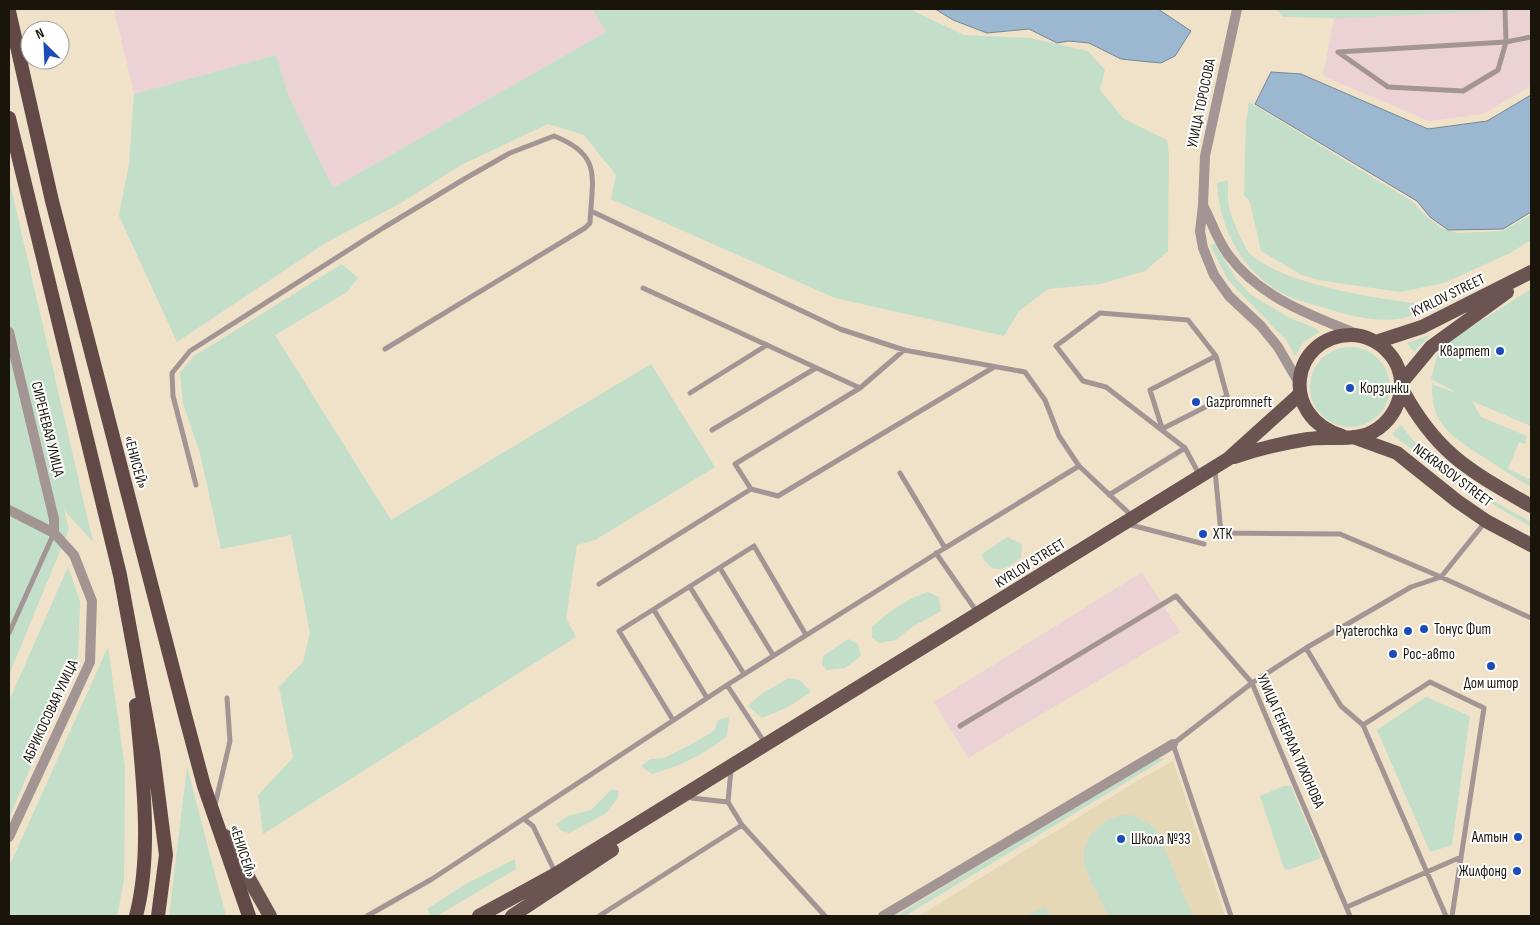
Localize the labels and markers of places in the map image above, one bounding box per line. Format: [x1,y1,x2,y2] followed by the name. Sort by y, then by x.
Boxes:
[1440,342,1490,361] place label: Квартет
[1494,345,1506,357] marker: Квартет
[1360,379,1409,398] place label: Корзинки
[1344,382,1356,394] marker: Корзинки
[1206,393,1272,412] place label: Gazpromneft
[1190,396,1202,408] marker: Gazpromneft
[1212,525,1232,544] place label: ХТК
[1197,528,1209,540] marker: ХТК
[1434,620,1491,639] place label: Тонус Фит
[1335,622,1398,641] place label: Pyaterochka
[1418,623,1430,635] marker: Тонус Фит
[1402,625,1414,637] marker: Pyaterochka
[1403,645,1455,664] place label: Рос-авто
[1387,648,1399,660] marker: Рос-авто
[1485,660,1497,672] marker: Дом штор
[1464,674,1518,693] place label: Дом штор
[1471,828,1508,847] place label: Алтын
[1131,830,1191,849] place label: Школа №33
[1512,831,1524,843] marker: Алтын
[1115,833,1127,845] marker: Школа №33
[1459,862,1507,881] place label: Жилфонд
[1511,865,1523,877] marker: Жилфонд

